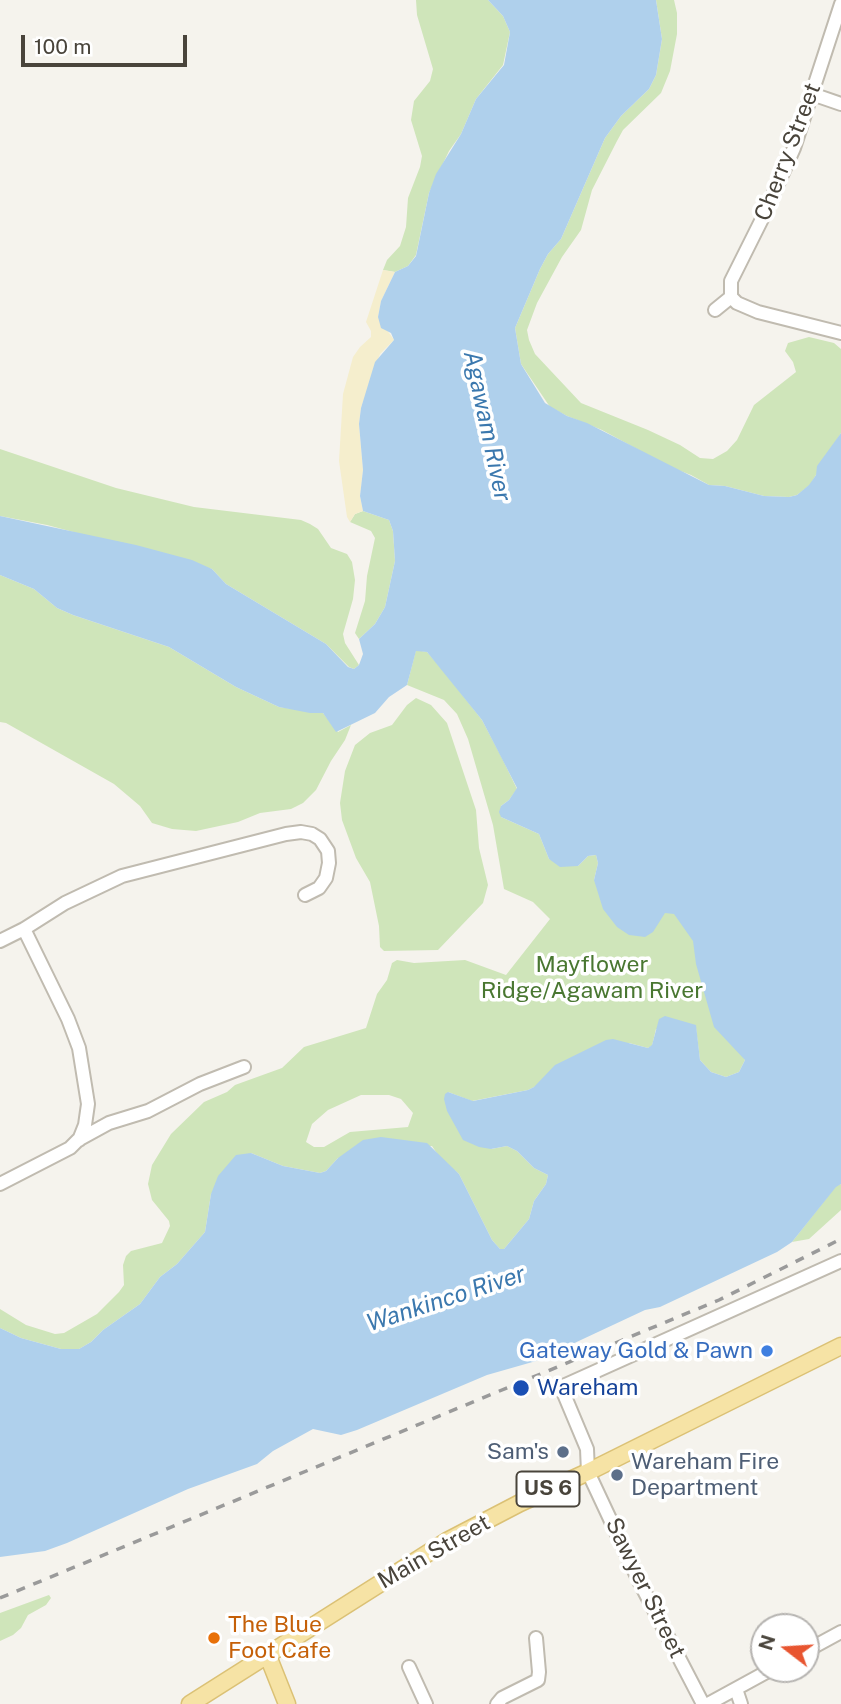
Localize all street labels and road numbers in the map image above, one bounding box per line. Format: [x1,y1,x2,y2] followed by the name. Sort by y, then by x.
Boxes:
[749,79,827,225] street label: Cherry Street
[516,1472,580,1506] road number: US 6
[373,1509,495,1595] street label: Main Street
[599,1513,691,1663] street label: Sawyer Street

